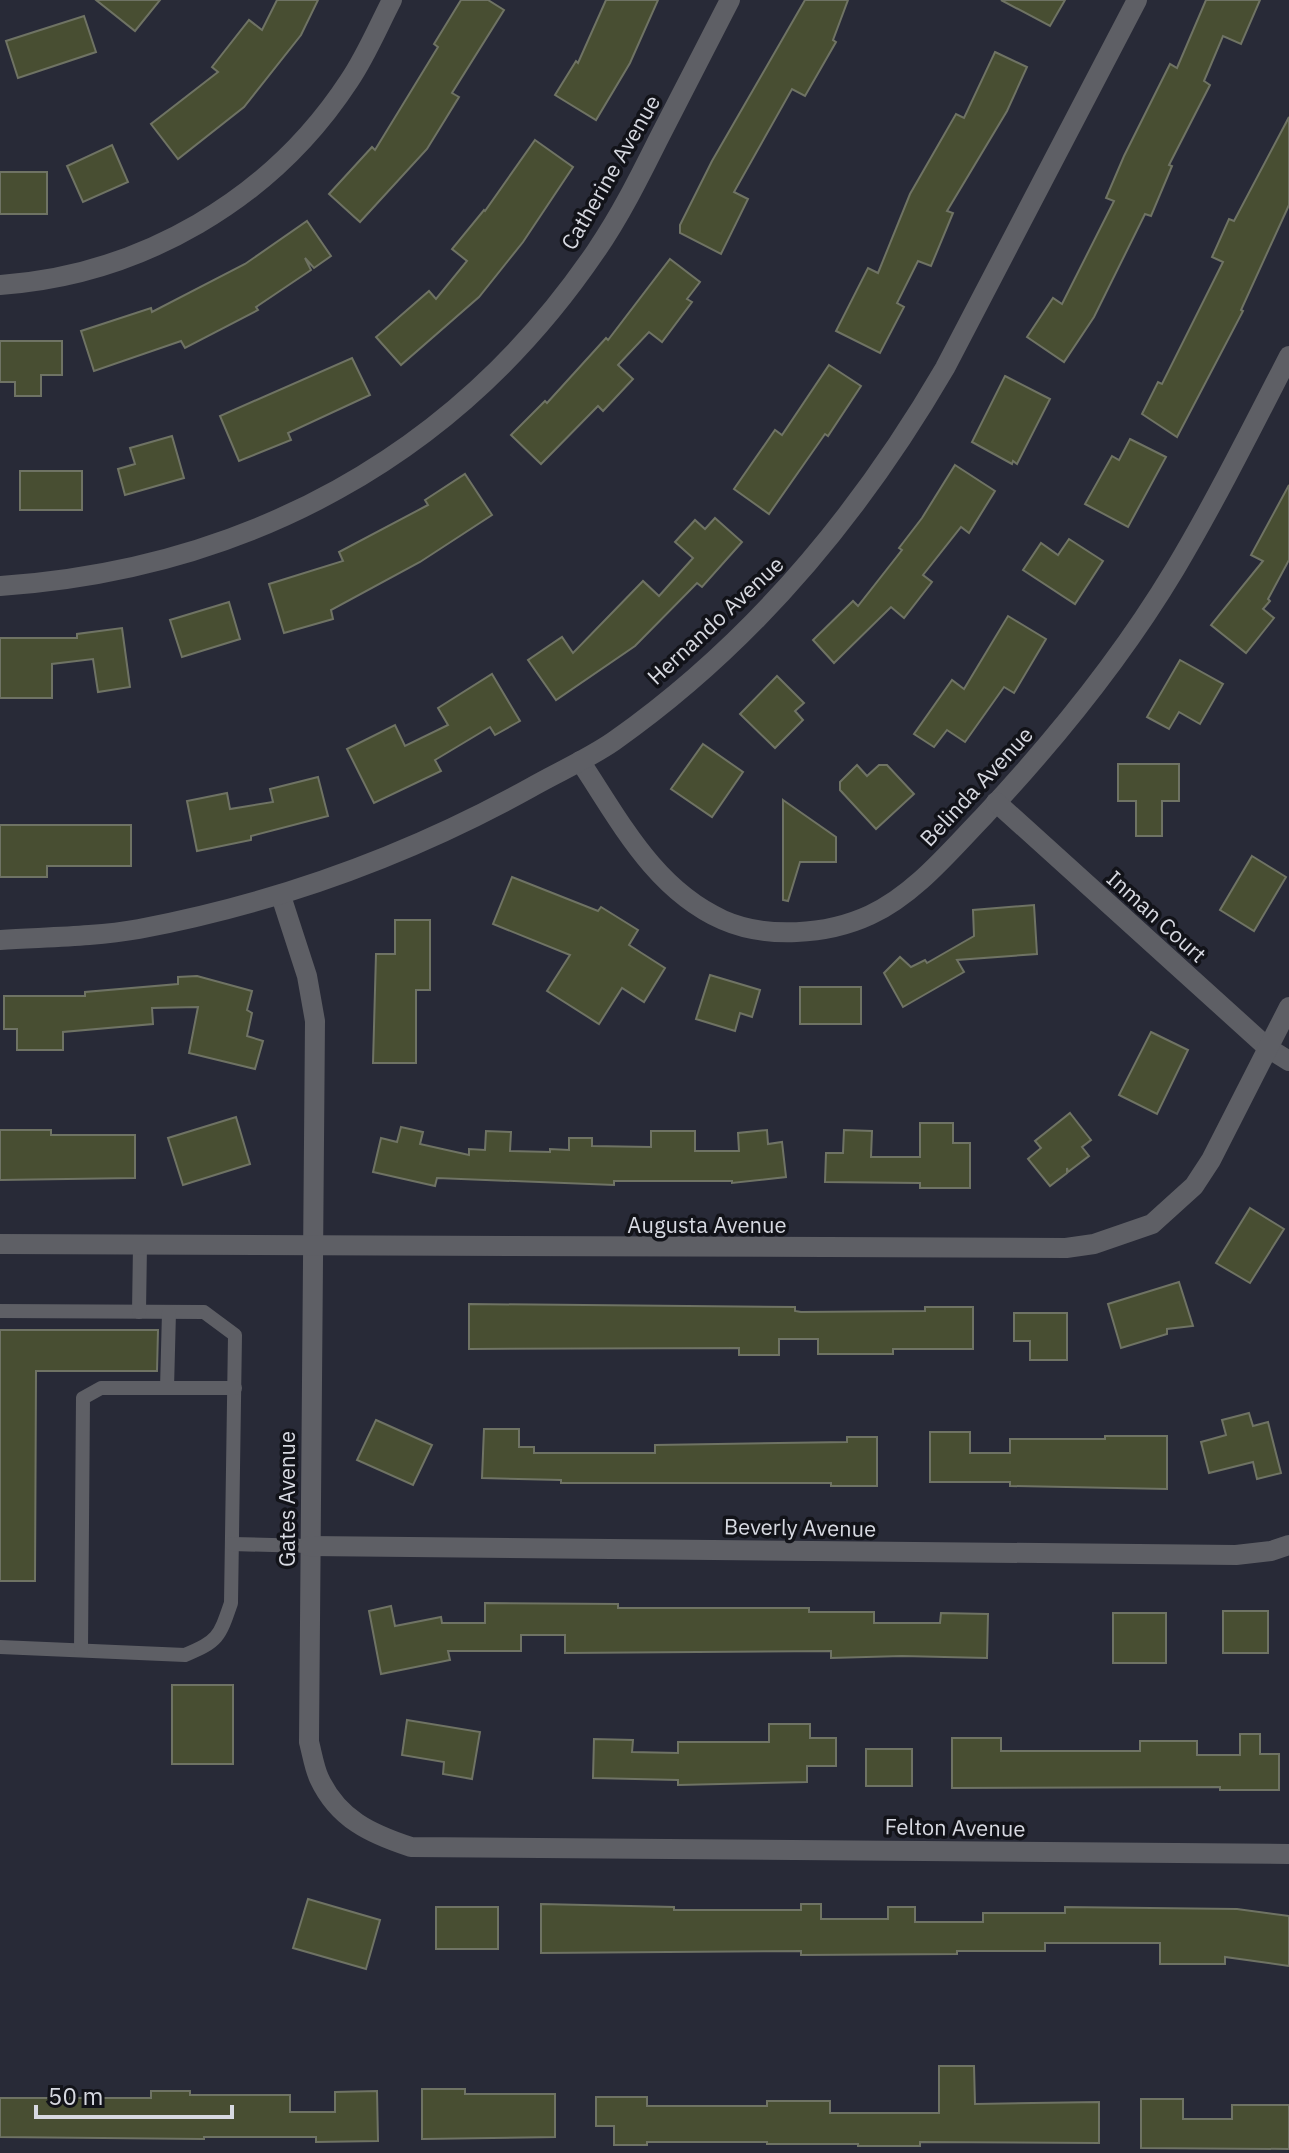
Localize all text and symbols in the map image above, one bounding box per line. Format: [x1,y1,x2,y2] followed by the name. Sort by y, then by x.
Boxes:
[554,89,666,255] street label: Catherine Avenue
[641,549,789,691] street label: Hernando Avenue
[913,720,1039,852] street label: Belinda Avenue
[1101,864,1213,968] street label: Inman Court
[627,1210,787,1239] street label: Augusta Avenue
[272,1431,301,1567] street label: Gates Avenue
[724,1511,876,1543] street label: Beverly Avenue
[884,1811,1026,1843] street label: Felton Avenue
[36,2069,232,2119] scale bar
[48,2080,103,2112] text: 50 m

